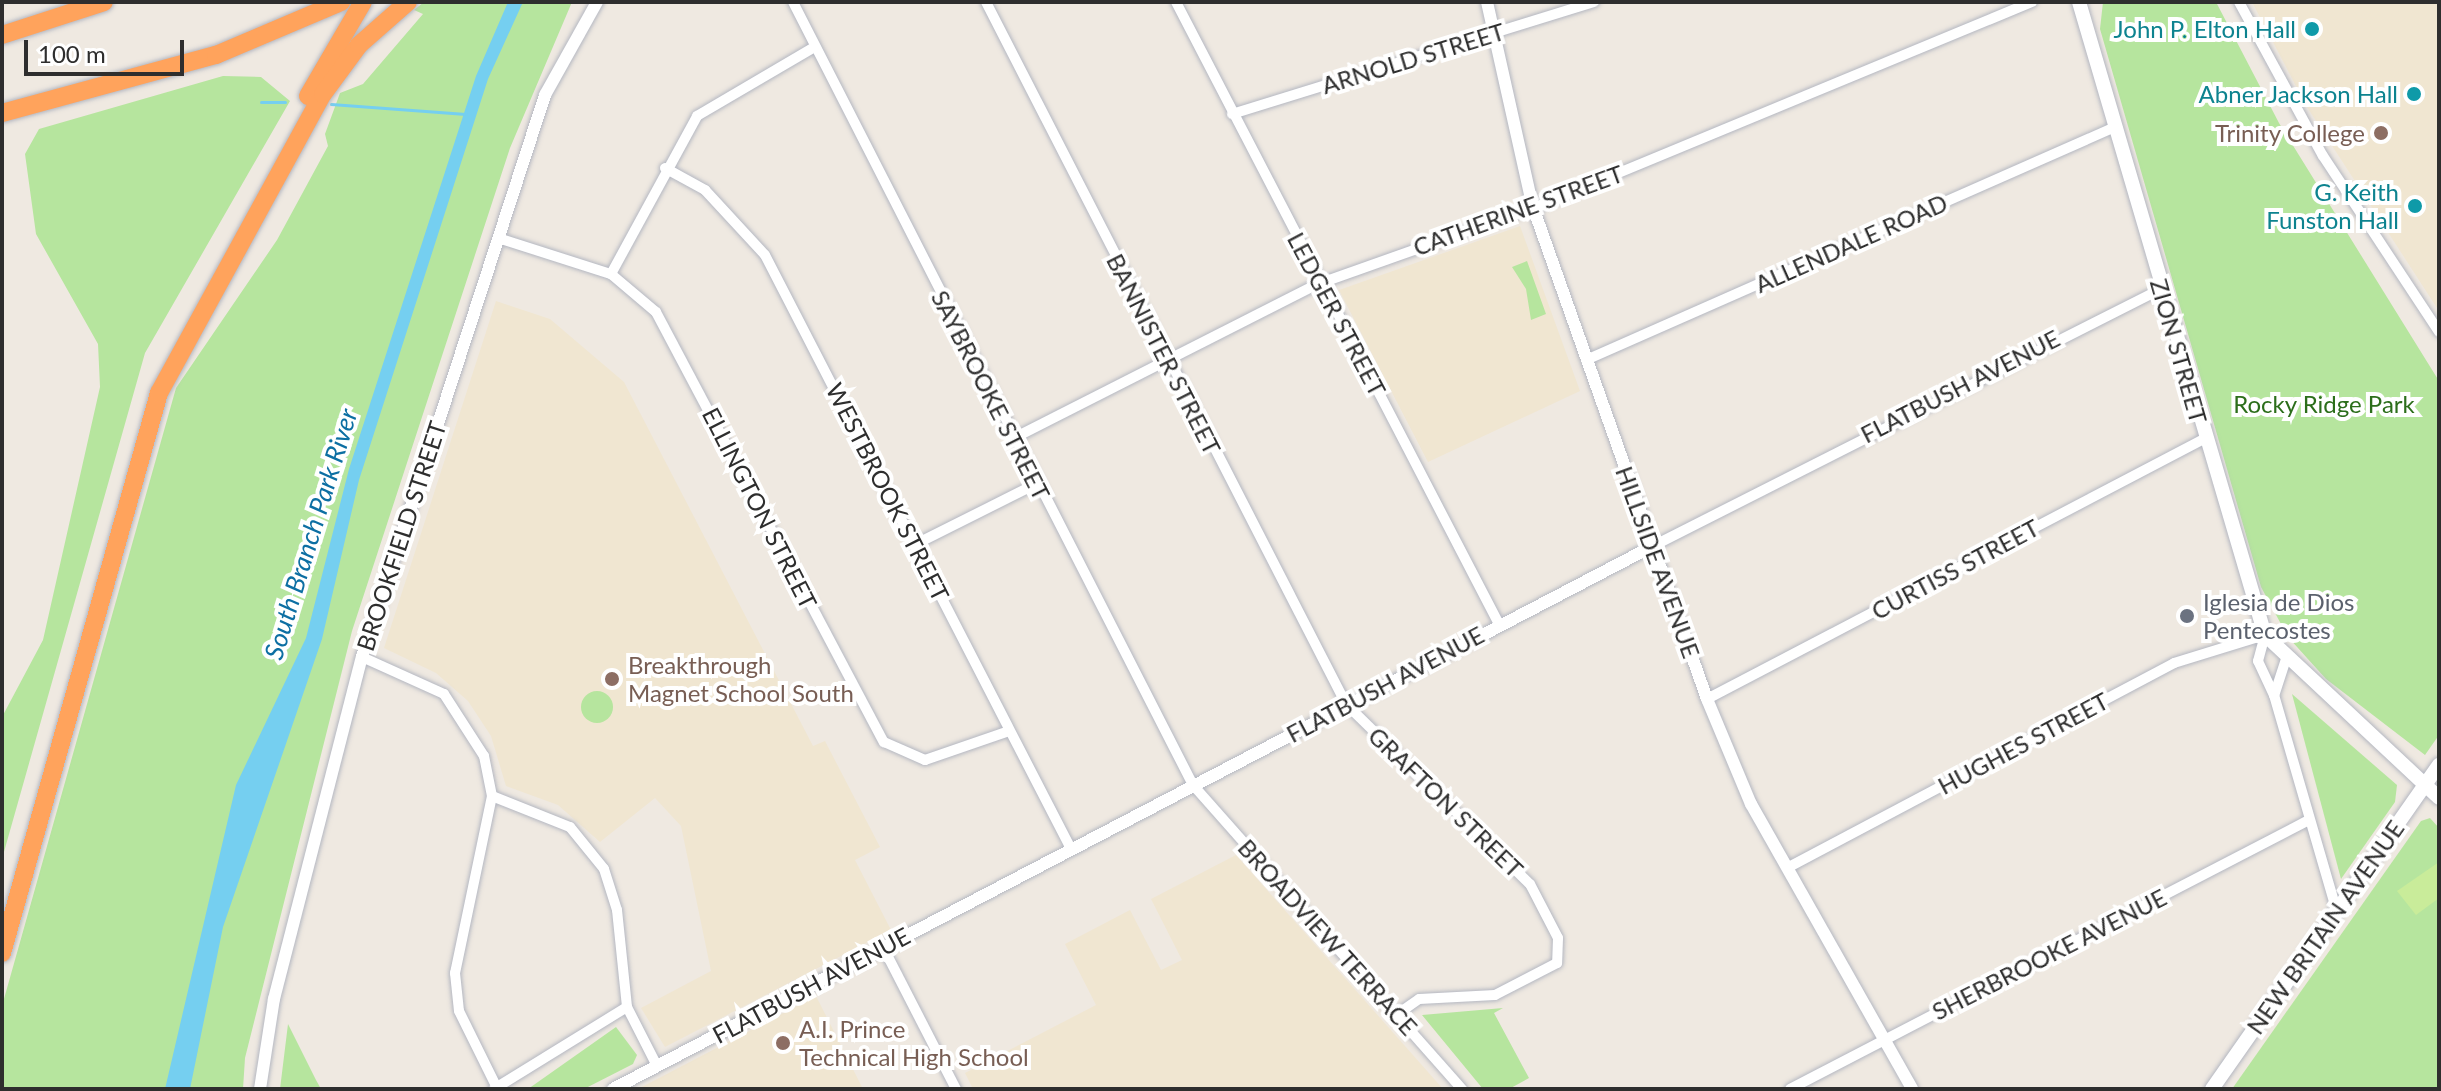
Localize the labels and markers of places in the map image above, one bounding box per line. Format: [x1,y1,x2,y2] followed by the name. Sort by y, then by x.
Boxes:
[2114,15,2296,43] place label: John P. Elton Hall
[2303,20,2321,38] marker: John P. Elton Hall
[2197,80,2398,108] place label: Abner Jackson Hall
[2405,85,2423,103] marker: Abner Jackson Hall
[2214,119,2365,147] place label: Trinity College
[2372,124,2390,142] marker: Trinity College
[2266,178,2399,234] place label: G. Keith Funston Hall
[2406,197,2424,215] marker: G. Keith Funston Hall
[2203,588,2354,644] place label: Iglesia de Dios Pentecostes
[2178,607,2196,625] marker: Iglesia de Dios Pentecostes
[628,651,854,707] place label: Breakthrough Magnet School South
[603,670,621,688] marker: Breakthrough Magnet School South
[799,1015,1029,1071] place label: A.I. Prince Technical High School
[774,1034,792,1052] marker: A.I. Prince Technical High School

